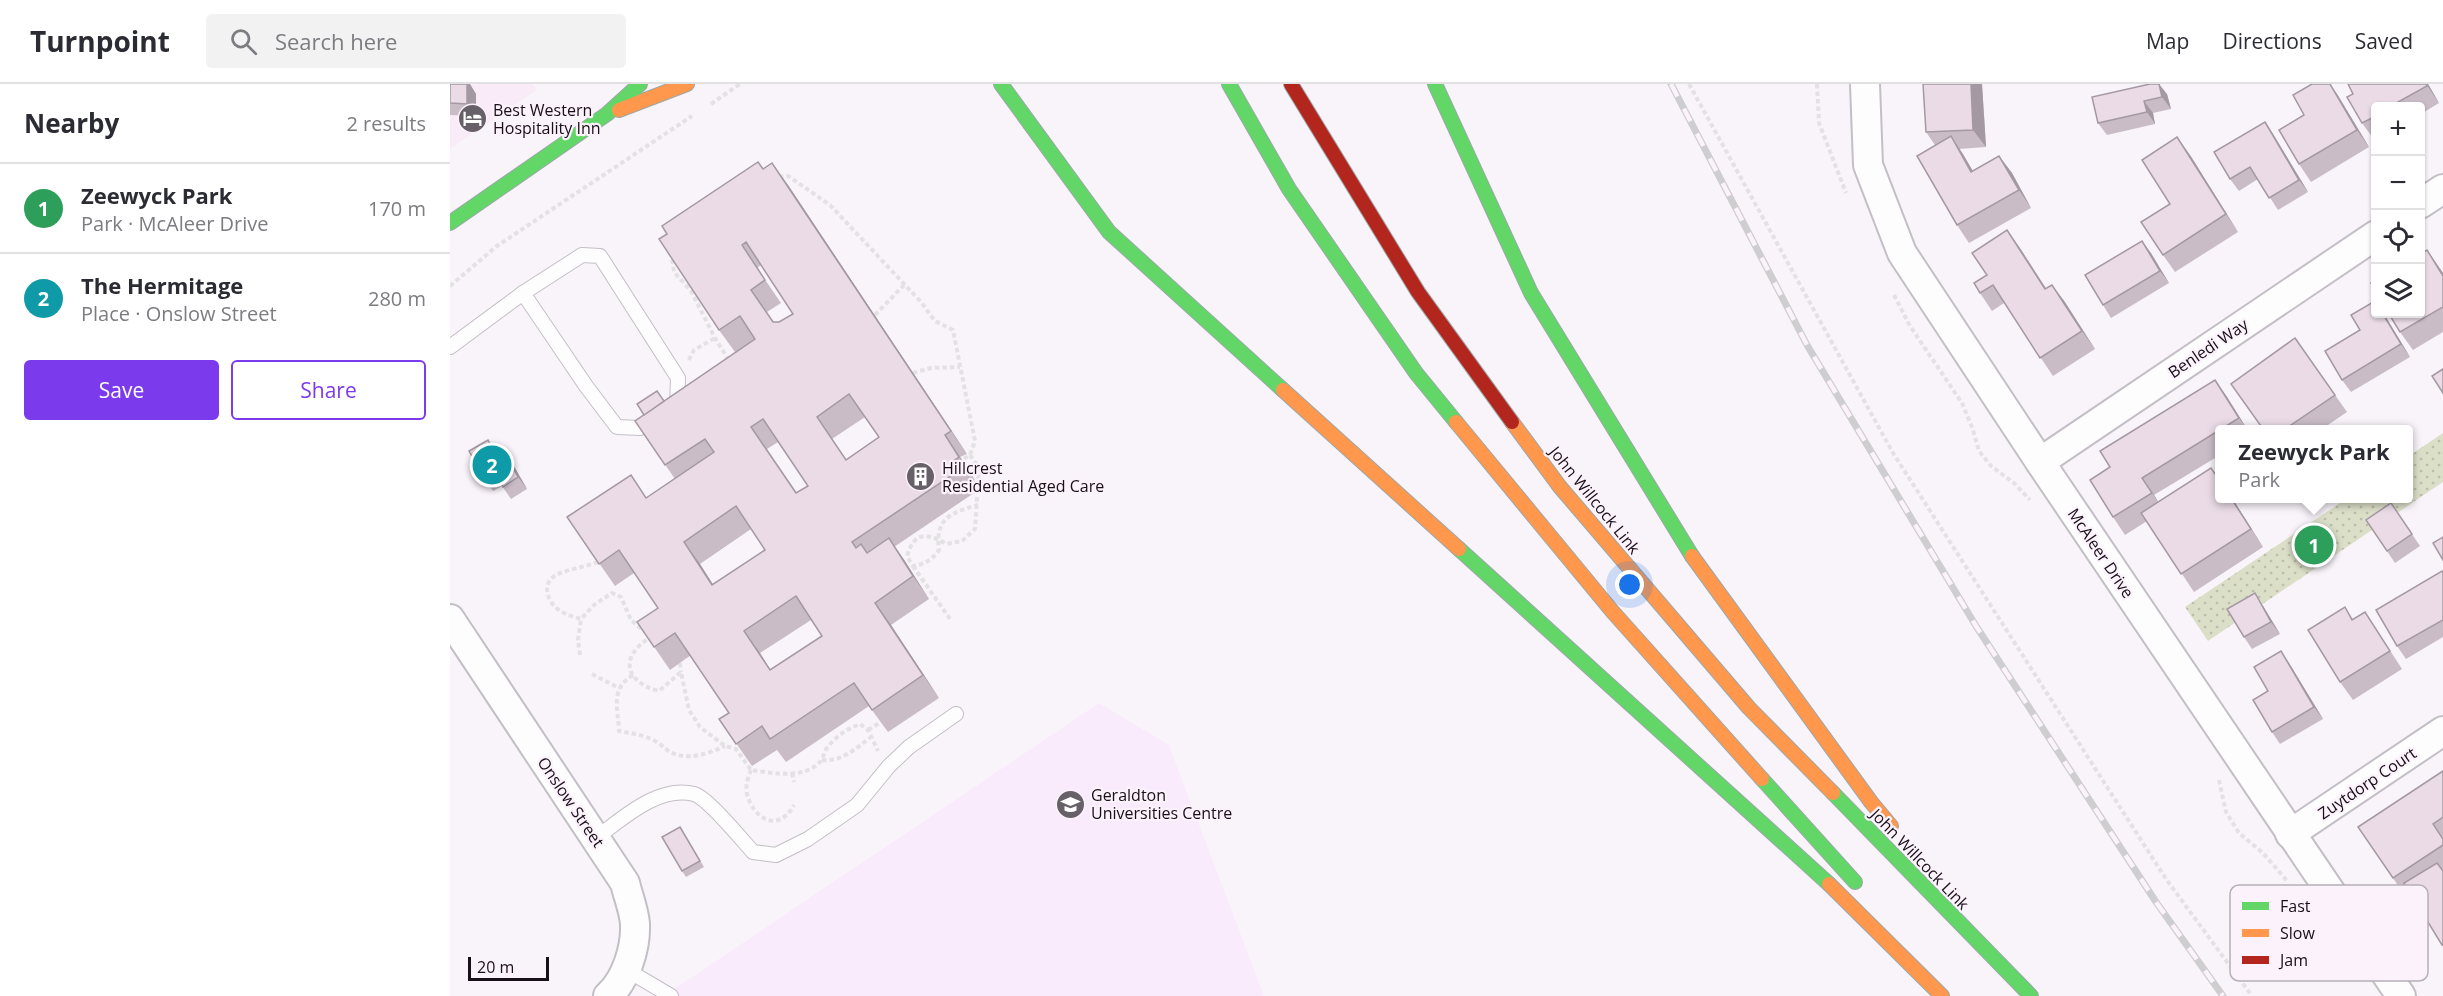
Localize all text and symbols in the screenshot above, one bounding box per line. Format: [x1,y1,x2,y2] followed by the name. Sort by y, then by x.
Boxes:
[206,14,626,68] search box
[30,22,170,60] text: Turnpoint
[227,25,260,58] icon: search
[275,26,397,56] text: Search here
[2146,27,2189,55] text: Map
[2222,27,2322,55] text: Directions
[2355,27,2413,55] text: Saved
[493,99,601,139] place label: Best Western Hospitality Inn
[2371,102,2425,318] map controls
[2371,102,2425,156] button: +
[456,103,488,135] hotel icon: Best Western Hospitality Inn
[24,105,119,141] text: Nearby
[346,110,426,137] text: 2 results
[2371,156,2425,210] button: −
[81,180,233,210] text: Zeewyck Park
[38,195,49,222] text: 1
[368,195,426,222] text: 170 m
[81,210,269,237] text: Park · McAleer Drive
[2371,210,2425,264] button: locate
[2371,264,2425,318] button: layers
[81,270,243,300] text: The Hermitage
[38,285,49,312] text: 2
[368,285,426,312] text: 280 m
[81,300,277,327] text: Place · Onslow Street
[2164,313,2253,383] street label: Benledi Way
[24,360,219,420] button: Save
[231,360,426,420] button: Share
[2215,425,2413,503] popup
[2238,436,2390,466] text: Zeewyck Park
[1543,440,1646,559] street label: John Willcock Link
[472,442,512,488] pin: 2
[942,457,1104,497] place label: Hillcrest Residential Aged Care
[905,461,937,493] building icon: Hillcrest Residential Aged Care
[2238,466,2280,493] text: Park
[2063,504,2139,602] street label: McAleer Drive
[2294,522,2334,568] pin: 1
[1615,570,1644,599] your location
[2313,742,2421,824] street label: Zuytdorp Court
[533,752,610,852] street label: Onslow Street
[1091,784,1232,824] place label: Geraldton Universities Centre
[1054,788,1086,820] school or university icon: Geraldton Universities Centre
[1865,802,1974,915] street label: John Willcock Link
[2230,885,2428,981] legend
[2280,895,2311,917] text: Fast
[2280,922,2315,944] text: Slow
[2278,949,2308,971] text: Jam
[468,954,549,982] scale bar
[477,956,514,978] text: 20 m

